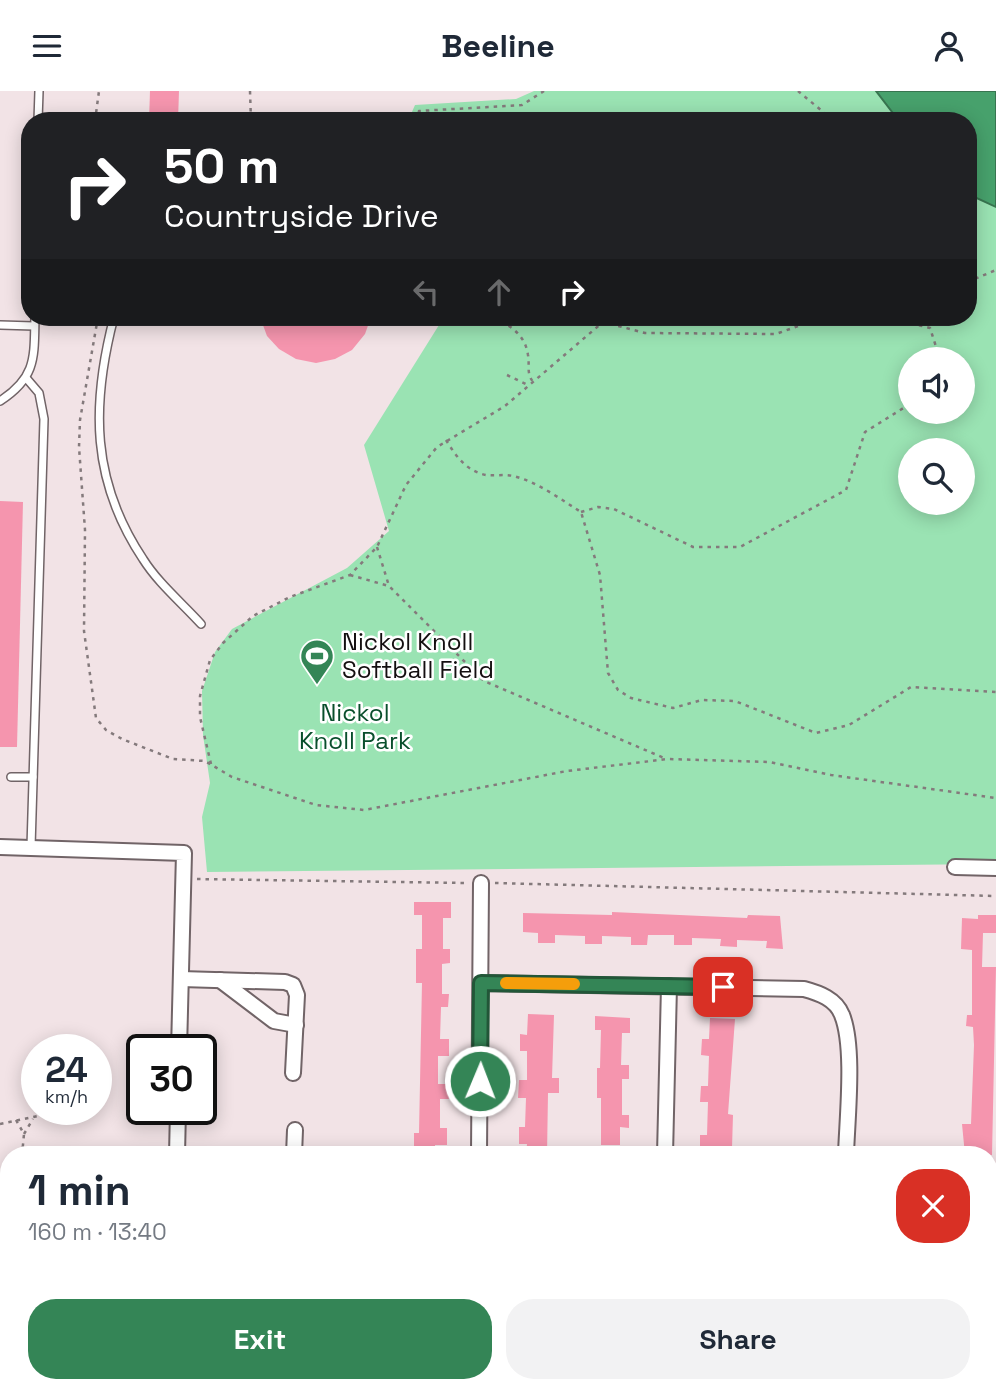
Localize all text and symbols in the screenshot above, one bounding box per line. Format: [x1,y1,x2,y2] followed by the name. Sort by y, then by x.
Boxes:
[441,26,555,66] text: Beeline
[28,27,66,65] icon: menu
[930,27,968,65] icon: person
[164,135,279,197] text: 50 m
[49,140,140,231] icon: right
[164,196,439,236] text: Countryside Drive
[407,273,445,311] icon: left
[480,273,518,311] icon: ahead
[553,273,591,311] icon: right
[898,347,975,515] map controls
[898,347,975,424] button: sound
[898,438,975,515] button: search
[342,626,494,685] place label: Nickol Knoll Softball Field
[298,637,336,686] sports icon: Nickol Knoll Softball Field
[299,697,411,756] park label: Nickol Knoll Park
[693,957,753,1017] pin
[704,968,742,1006] icon: arrive
[126,1034,217,1125] speed limit sign: 30
[443,1044,517,1118] position arrow
[45,1048,88,1092] text: 24
[45,1085,88,1108] text: km/h
[28,1164,131,1217] text: 1 min
[896,1169,970,1243] button: close
[28,1217,167,1247] text: 160 m · 13:40
[28,1299,492,1379] button: Exit
[506,1299,970,1379] button: Share

